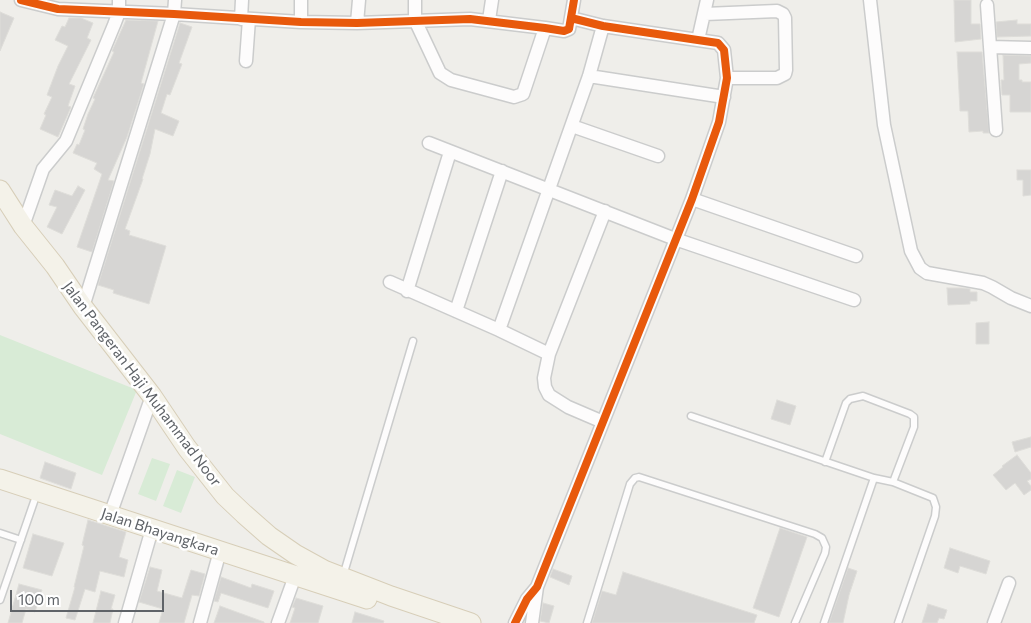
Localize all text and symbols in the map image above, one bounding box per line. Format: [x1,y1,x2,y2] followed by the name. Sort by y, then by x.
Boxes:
[59,278,225,490] street label: Jalan Pangeran Haji Muhammad Noor
[99,504,221,560] street label: Jalan Bhayangkara
[12,580,166,612] scale bar
[18,590,60,608] text: 100 m

